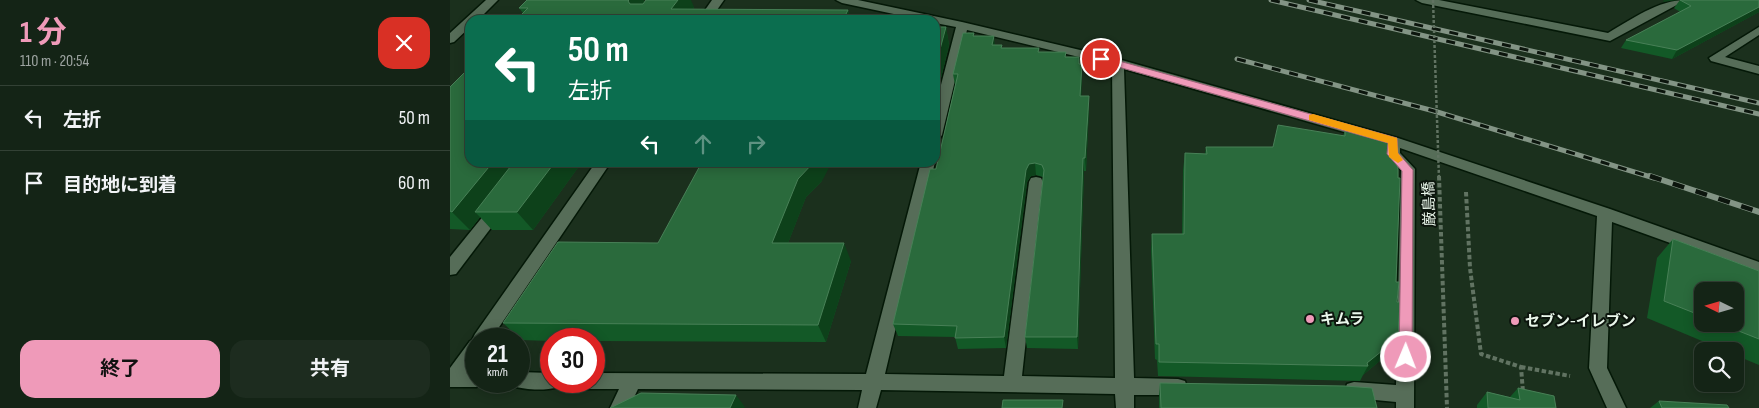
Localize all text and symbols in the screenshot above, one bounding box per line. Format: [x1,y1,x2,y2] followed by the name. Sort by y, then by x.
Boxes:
[20,15,66,51] text: 1 分
[378,17,430,69] button: close
[568,29,629,72] text: 50 m
[485,35,550,100] icon: left
[1080,38,1122,80] pin
[1087,45,1115,73] icon: arrive
[20,52,89,71] text: 110 m · 20:54
[568,78,612,105] text: 左折
[20,104,48,132] icon: left
[399,107,430,130] text: 50 m
[63,109,101,132] text: 左折
[636,130,664,158] icon: left
[689,130,717,158] icon: ahead
[742,130,770,158] icon: right
[20,169,48,197] icon: arrive
[398,172,430,195] text: 60 m
[63,174,177,197] text: 目的地に到着
[1419,181,1440,227] street label: 厳島橋
[1694,282,1744,332] north arrow
[1694,282,1744,392] map controls
[1320,310,1364,329] place label: キムラ
[1525,312,1636,331] place label: セブン-イレブン
[1304,313,1316,325] marker: キムラ
[1509,315,1521,327] marker: セブン-イレブン
[540,328,605,393] speed limit sign: 30
[1379,330,1431,382] position arrow
[487,339,508,370] text: 21
[20,340,220,398] button: 終了
[230,340,430,398] button: 共有
[1694,342,1744,392] button: search
[487,365,508,380] text: km/h

